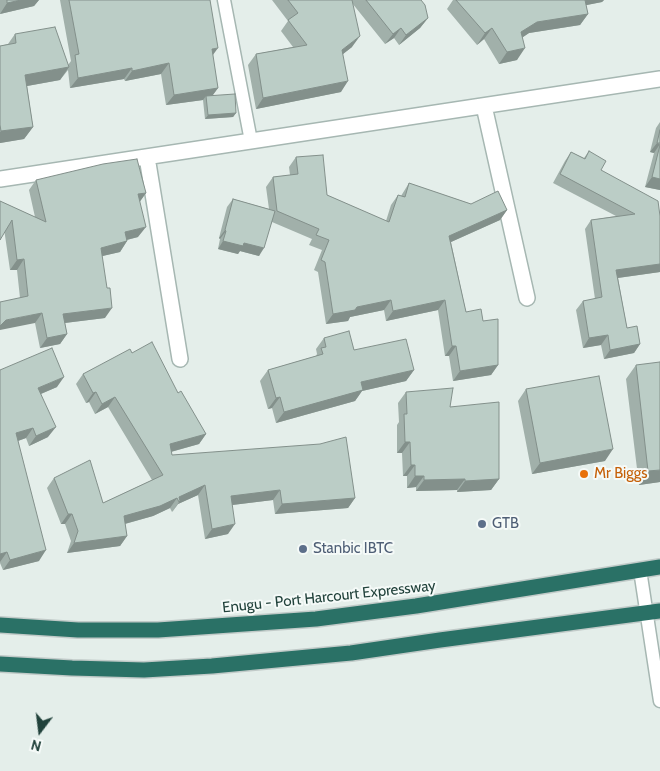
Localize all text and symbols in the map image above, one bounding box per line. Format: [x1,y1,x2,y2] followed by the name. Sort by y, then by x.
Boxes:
[594,465,647,483] place label: Mr Biggs
[578,468,590,480] marker: Mr Biggs
[492,515,519,533] place label: GTB
[476,518,488,530] marker: GTB
[313,540,393,558] place label: Stanbic IBTC
[297,543,309,555] marker: Stanbic IBTC
[221,577,437,617] street label: Enugu - Port Harcourt Expressway
[15,706,65,756] north arrow
[29,736,43,755] text: N

